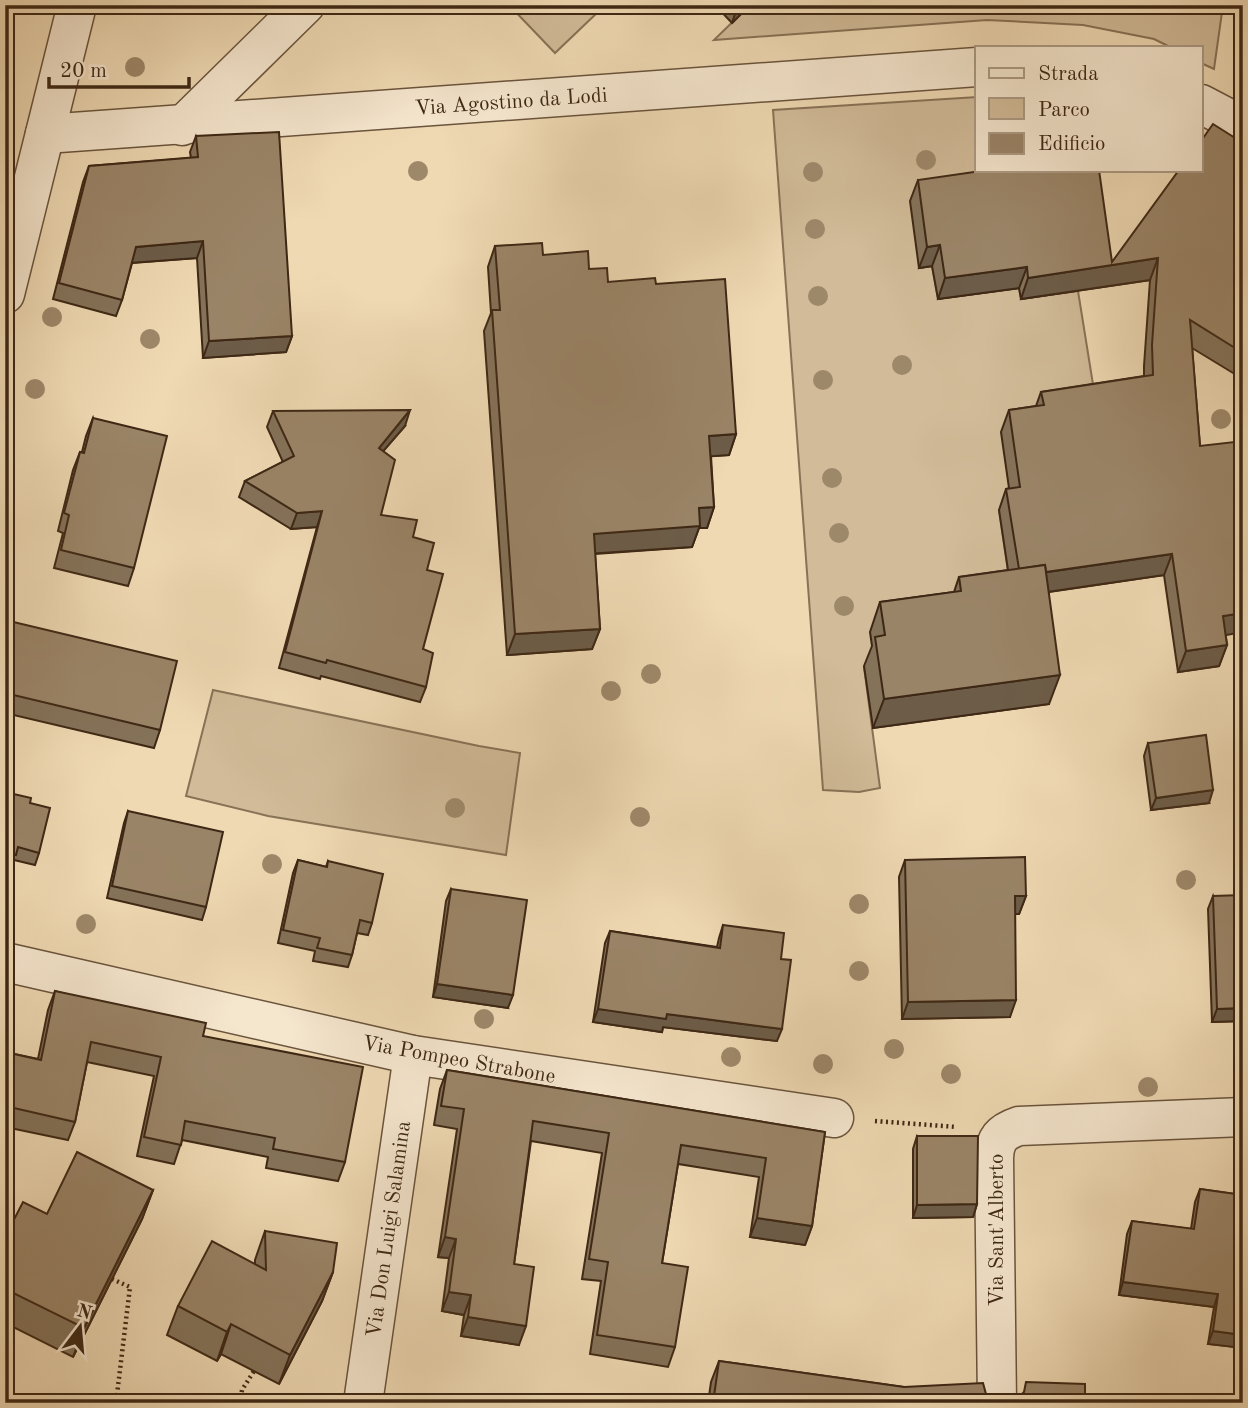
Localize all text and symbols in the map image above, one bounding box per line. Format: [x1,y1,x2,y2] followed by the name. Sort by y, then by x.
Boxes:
[49,46,189,90] scale bar
[975,46,1202,172] legend
[60,61,107,82] text: 20 m
[1038,64,1099,85] text: Strada
[414,85,608,120] street label: Via Agostino da Lodi
[1038,100,1090,121] text: Parco
[1038,134,1106,155] text: Edificio
[360,1033,557,1088] street label: Via Pompeo Strabone
[364,1120,415,1339] street label: Via Don Luigi Salamina
[987,1154,1008,1306] street label: Via Sant'Alberto
[46,1292,116,1362] north arrow
[74,1302,94,1324] text: N

